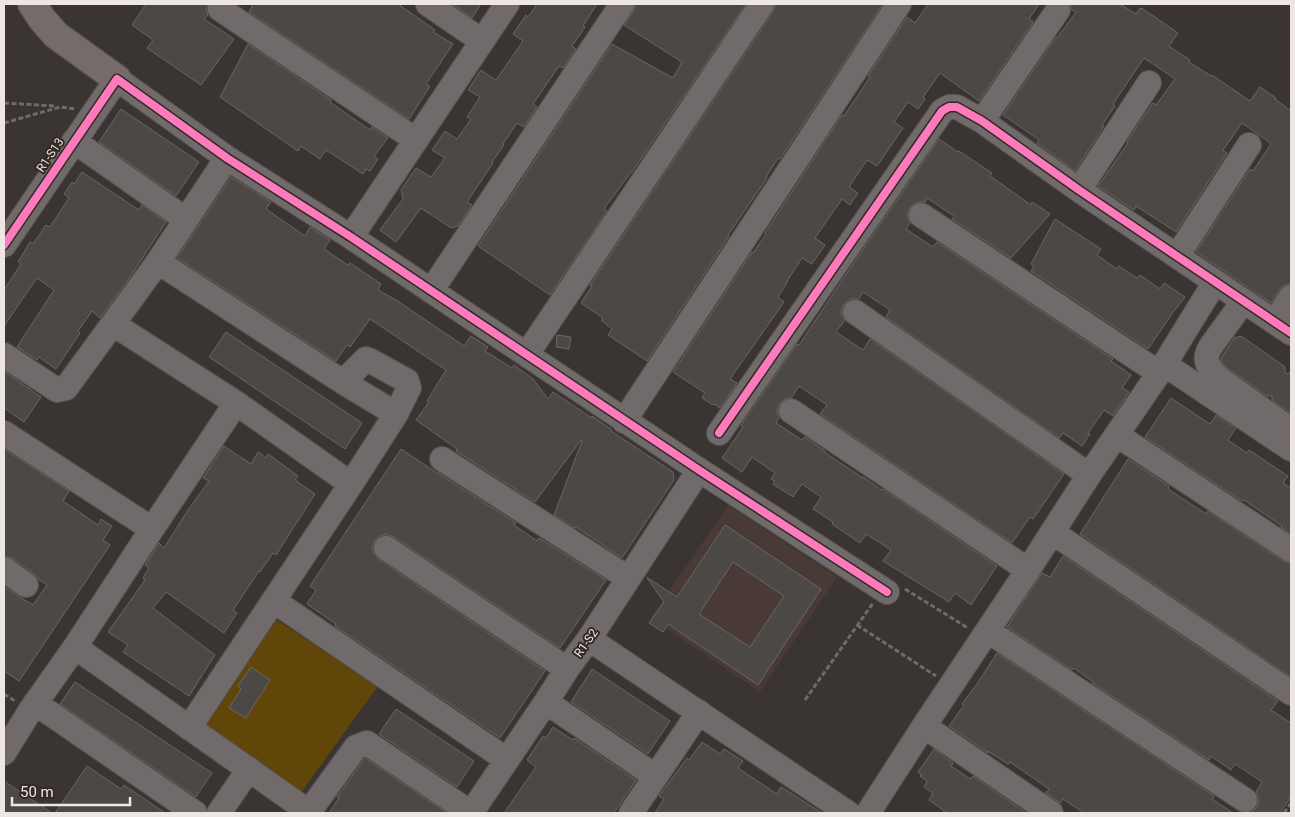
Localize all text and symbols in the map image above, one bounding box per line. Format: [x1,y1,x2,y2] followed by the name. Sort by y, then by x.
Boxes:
[34,135,66,175] street label: R1-S13
[571,626,601,660] street label: R1-S2
[12,774,130,806] scale bar
[20,783,54,801] text: 50 m

